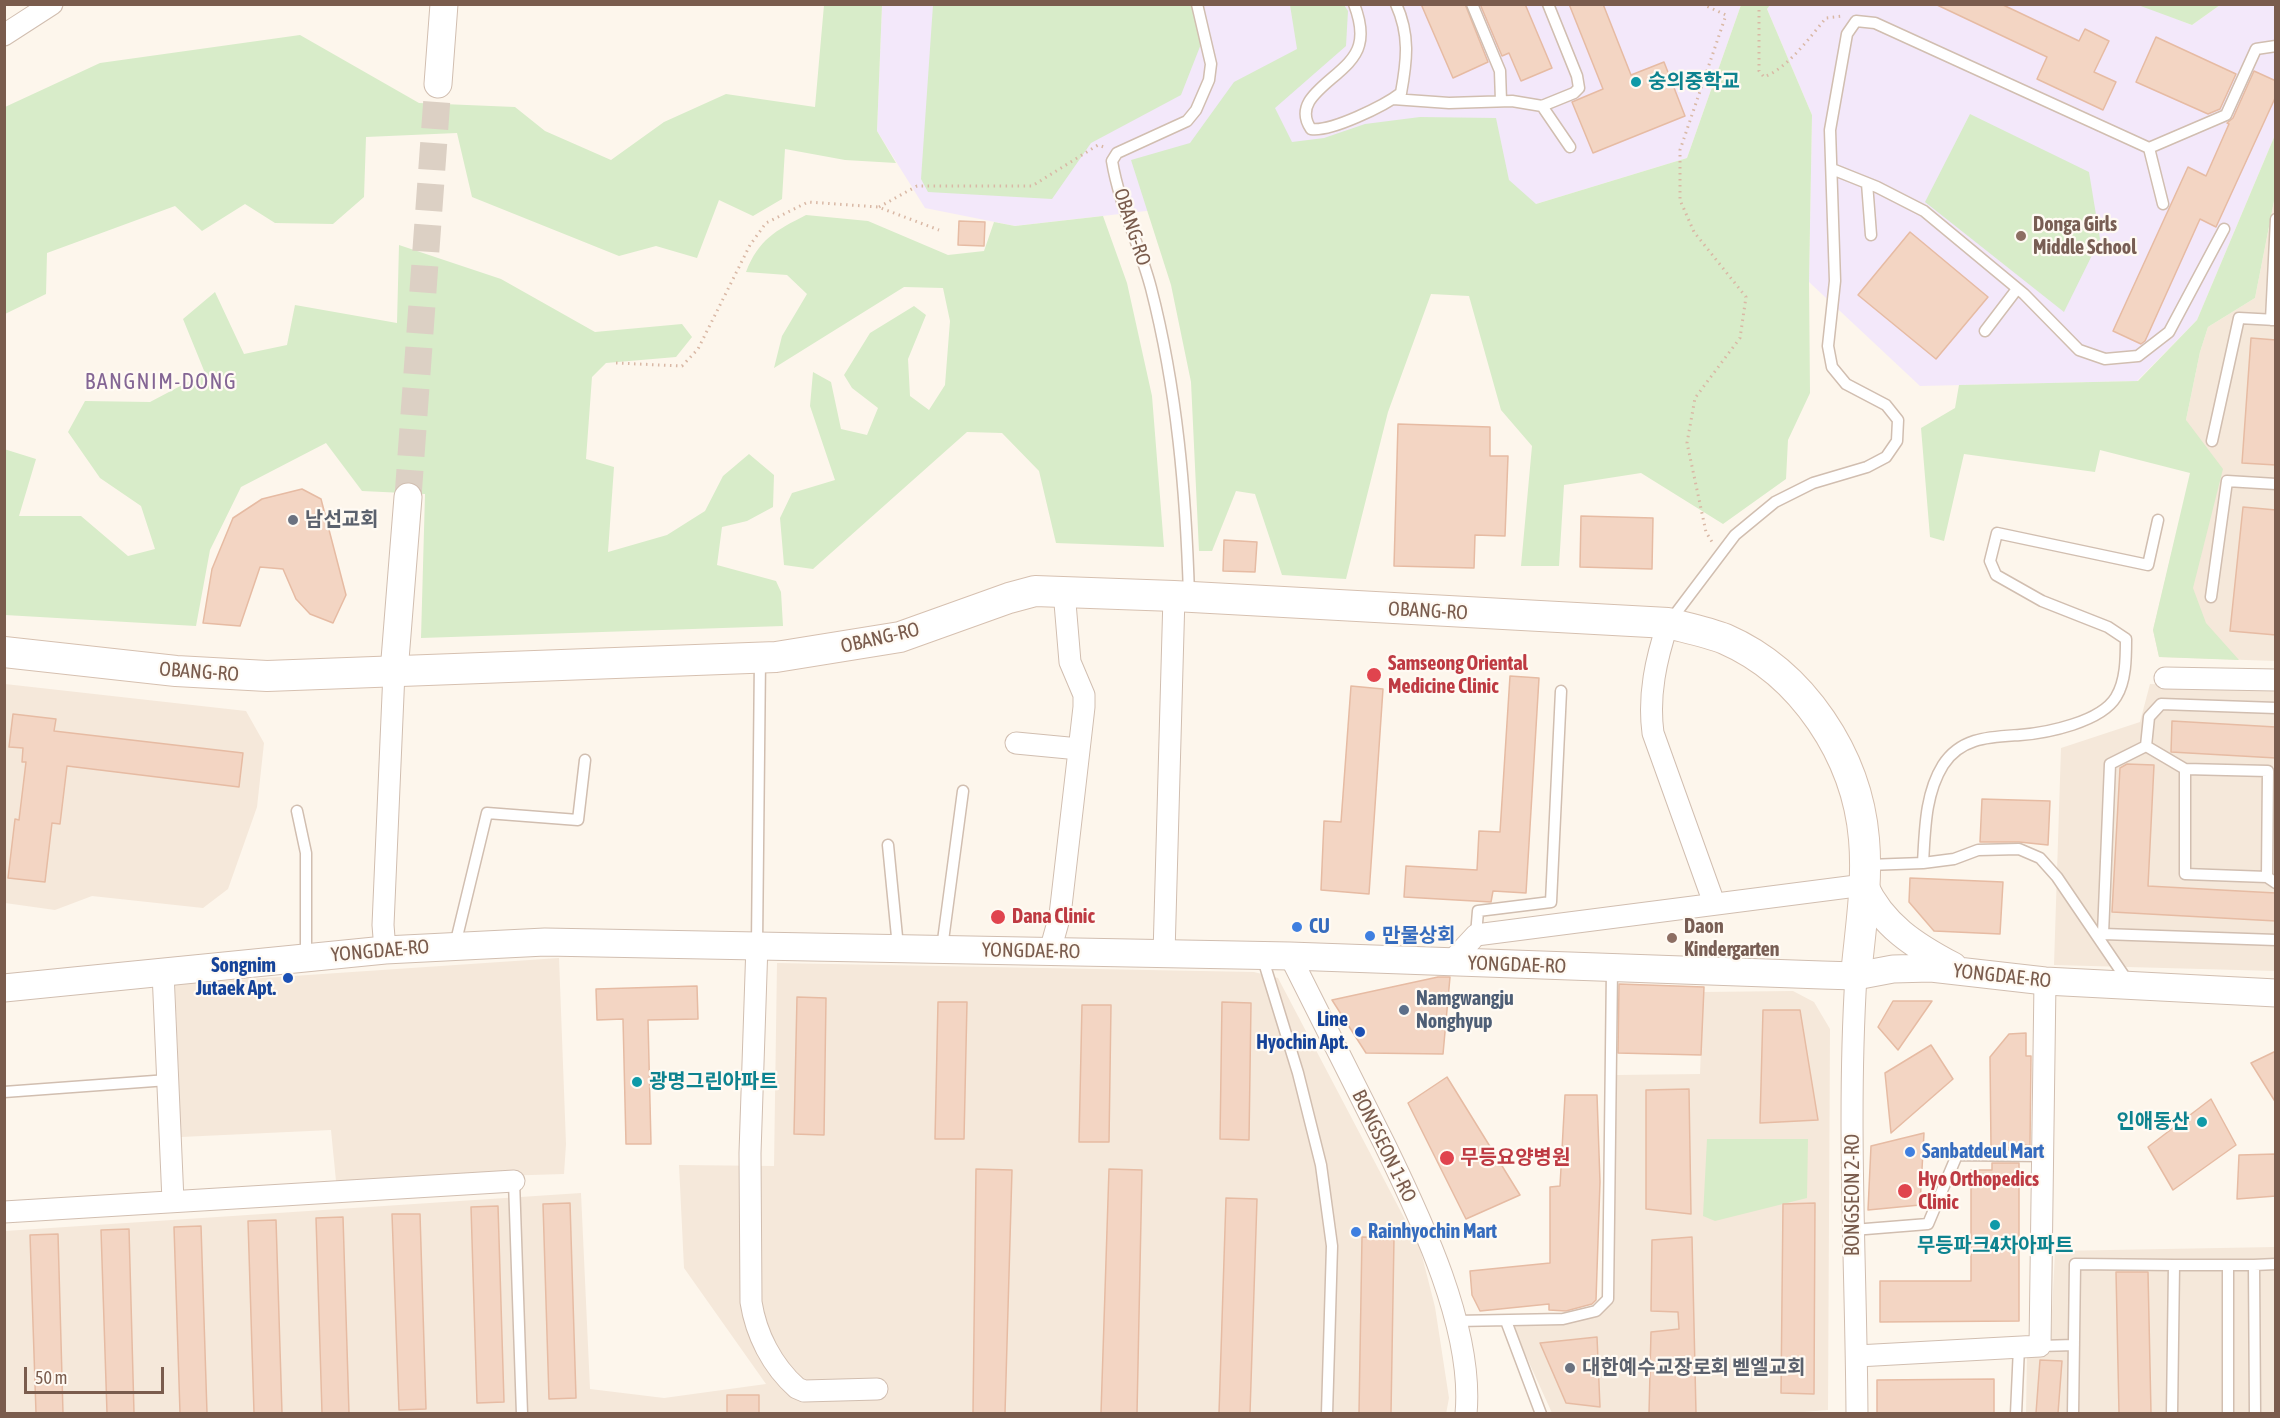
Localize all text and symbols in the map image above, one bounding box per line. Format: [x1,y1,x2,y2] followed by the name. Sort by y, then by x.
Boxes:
[1648,70,1740,94] place label: 숭의중학교
[1629,75,1643,89] marker: 숭의중학교
[1108,185,1156,269] street label: OBANG-RO
[2033,213,2136,260] place label: Donga Girls Middle School
[2014,229,2028,243] marker: Donga Girls Middle School
[85,369,237,395] district label: BANGNIM-DONG
[305,508,379,532] place label: 남선교회
[286,513,300,527] marker: 남선교회
[1388,597,1468,625] street label: OBANG-RO
[838,617,922,659] street label: OBANG-RO
[1388,652,1528,699] place label: Samseong Oriental Medicine Clinic
[158,657,240,687] street label: OBANG-RO
[1365,666,1383,684] marker: Samseong Oriental Medicine Clinic
[1012,905,1095,929] place label: Dana Clinic
[989,908,1007,926] marker: Dana Clinic
[1309,915,1330,939] place label: CU
[1684,915,1779,962] place label: Daon Kindergarten
[1290,920,1304,934] marker: CU
[1382,924,1456,948] place label: 만물상회
[1363,929,1377,943] marker: 만물상회
[1665,931,1679,945] marker: Daon Kindergarten
[330,935,430,967] street label: YONGDAE-RO
[982,938,1080,964] street label: YONGDAE-RO
[1467,951,1567,979] street label: YONGDAE-RO
[196,954,276,1001] place label: Songnim Jutaek Apt.
[1952,959,2052,993] street label: YONGDAE-RO
[281,971,295,985] marker: Songnim Jutaek Apt.
[1416,987,1514,1034] place label: Namgwangju Nonghyup
[1397,1003,1411,1017] marker: Namgwangju Nonghyup
[1256,1008,1348,1055] place label: Line Hyochin Apt.
[1353,1025,1367,1039] marker: Line Hyochin Apt.
[649,1070,778,1094] place label: 광명그린아파트
[630,1075,644,1089] marker: 광명그린아파트
[1347,1086,1421,1206] street label: BONGSEON 1-RO
[2116,1110,2190,1134] place label: 인애동산
[2195,1115,2209,1129] marker: 인애동산
[1841,1134,1865,1256] street label: BONGSEON 2-RO
[1922,1140,2044,1164] place label: Sanbatdeul Mart
[1903,1145,1917,1159] marker: Sanbatdeul Mart
[1460,1146,1570,1170] place label: 무등요양병원
[1438,1149,1456,1167] marker: 무등요양병원
[1918,1168,2039,1215] place label: Hyo Orthopedics Clinic
[1896,1182,1914,1200] marker: Hyo Orthopedics Clinic
[1988,1218,2002,1232] marker: 무등파크4차아파트
[1368,1220,1497,1244] place label: Rainhyochin Mart
[1349,1225,1363,1239] marker: Rainhyochin Mart
[1917,1234,2073,1258] place label: 무등파크4차아파트
[27,1355,166,1393] scale bar
[1582,1356,1806,1380] place label: 대한예수교장로회 벧엘교회
[1563,1361,1577,1375] marker: 대한예수교장로회 벧엘교회
[35,1367,67,1388] text: 50 m

